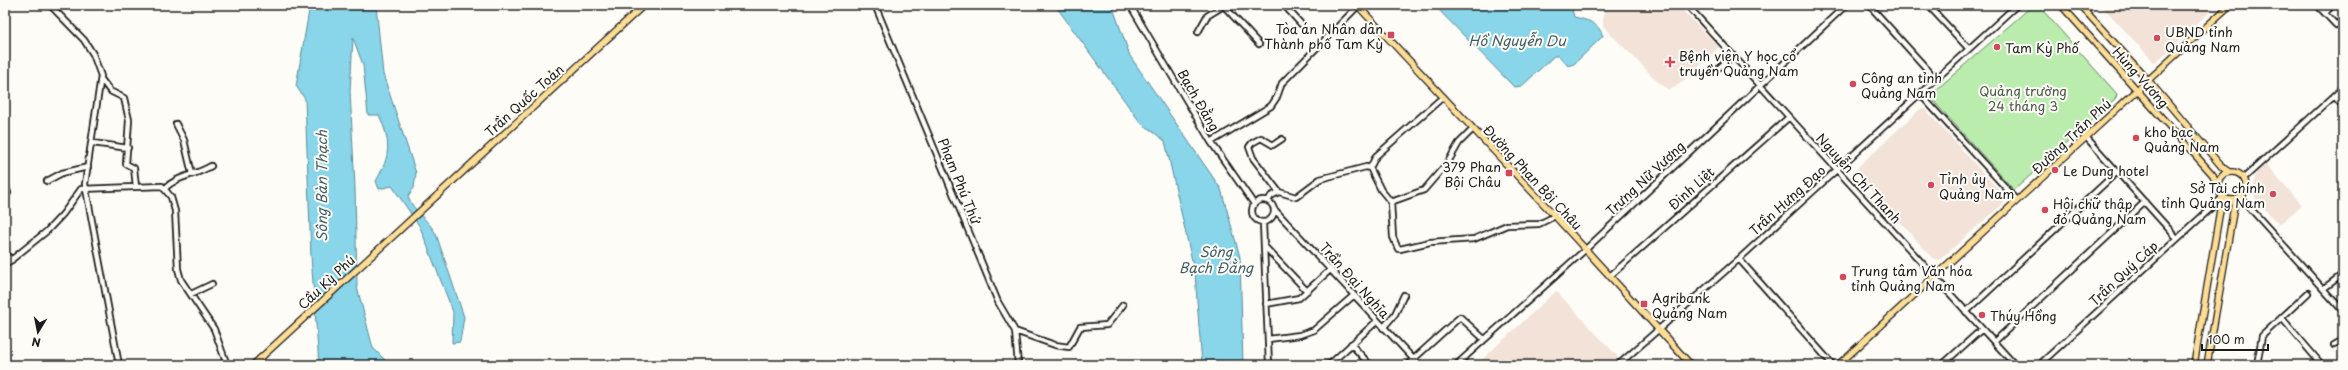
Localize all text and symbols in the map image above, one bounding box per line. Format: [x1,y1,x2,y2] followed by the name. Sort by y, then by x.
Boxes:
[1264,19,1383,53] place label: Tòa án Nhân dân Thành phố Tam Kỳ
[2165,22,2240,56] place label: UBND tỉnh Quảng Nam
[1386,30,1396,40] marker: Tòa án Nhân dân Thành phố Tam Kỳ
[1468,30,1567,51] water label: Hồ Nguyễn Du
[2152,33,2162,43] marker: UBND tỉnh Quảng Nam
[2005,38,2080,57] place label: Tam Kỳ Phố
[1992,42,2002,52] marker: Tam Kỳ Phố
[2108,42,2174,112] street label: Hùng Vương
[1679,46,1799,80] place label: Bệnh viện Y học cổ truyền Quảng Nam
[1664,56,1676,68] marker: Bệnh viện Y học cổ truyền Quảng Nam
[480,59,568,141] street label: Trần Quốc Toản
[1174,65,1224,135] street label: Bạch Đằng
[1861,68,1942,102] place label: Công an tỉnh Quảng Nam
[1848,79,1858,89] marker: Công an tỉnh Quảng Nam
[1979,81,2067,115] park label: Quảng trường 24 tháng 3
[2027,94,2115,178] street label: Đường Trần Phú
[1479,120,1587,234] street label: Đường Phan Bội Châu
[2144,122,2219,156] place label: kho bạc Quảng Nam
[311,129,332,242] water label: Sông Bàn Thạch
[1812,129,1906,227] street label: Nguyễn Chí Thanh
[2131,133,2141,143] marker: kho bạc Quảng Nam
[934,135,986,227] street label: Phạm Phú Thứ
[1601,136,1689,220] street label: Trưng Nữ Vương
[1442,157,1501,191] place label: 379 Phan Bội Châu
[1745,161,1829,239] street label: Trần Hưng Đạo
[2063,161,2149,180] place label: Le Dung hotel
[1664,162,1718,214] street label: Đinh Liệt
[2050,165,2060,175] marker: Le Dung hotel
[1504,168,1514,178] marker: 379 Phan Bội Châu
[1939,169,2014,203] place label: Tỉnh ủy Quảng Nam
[2161,178,2265,212] place label: Sở Tài chính tỉnh Quảng Nam
[1926,180,1936,190] marker: Tỉnh ủy Quảng Nam
[2268,189,2278,199] marker: Sở Tài chính tỉnh Quảng Nam
[2053,194,2146,228] place label: Hội chữ thập đỏ Quảng Nam
[2040,205,2050,215] marker: Hội chữ thập đỏ Quảng Nam
[2084,236,2162,310] street label: Trần Quý Cáp
[1316,238,1395,323] street label: Trần Đại Nghĩa
[1179,241,1254,278] water label: Sông Bạch Đằng
[293,250,359,314] street label: Cầu Kỳ Phú
[1851,261,1973,295] place label: Trung tâm Văn hóa tỉnh Quảng Nam
[1838,272,1848,282] marker: Trung tâm Văn hóa tỉnh Quảng Nam
[1652,288,1727,322] place label: Agribank Quảng Nam
[1639,299,1649,309] marker: Agribank Quảng Nam
[1990,306,2057,325] place label: Thúy Hồng
[1977,310,1987,320] marker: Thúy Hồng
[18,312,58,352] north arrow
[2202,326,2268,352] scale bar
[2208,330,2245,348] text: 100 m
[30,333,42,351] text: N

